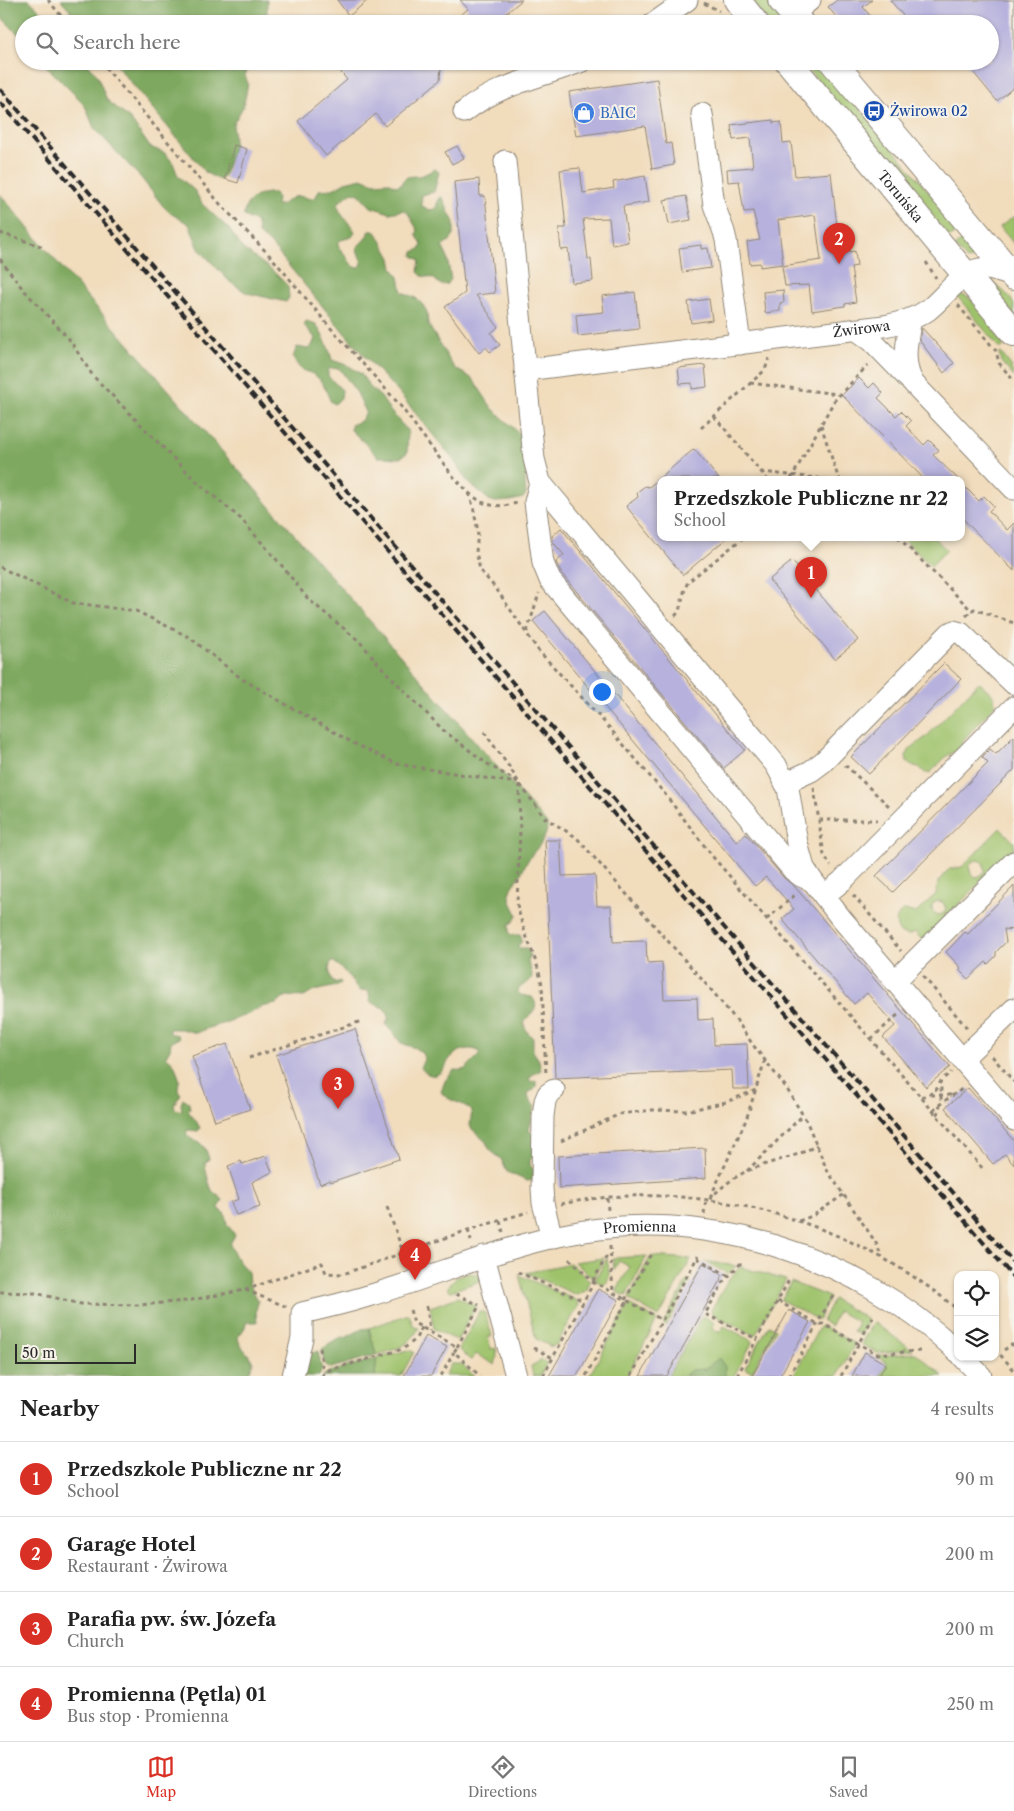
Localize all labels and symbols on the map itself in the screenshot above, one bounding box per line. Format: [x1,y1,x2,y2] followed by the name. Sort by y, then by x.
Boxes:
[862,99,886,123] bus stop icon: Żwirowa 02
[572,101,596,125] shop icon: BAIC
[890,102,968,120] place label: Żwirowa 02
[600,104,636,122] place label: BAIC
[874,167,928,227] street label: Toruńska
[823,223,855,264] pin: 2
[832,316,892,341] street label: Żwirowa
[795,557,827,598] pin: 1
[589,679,615,705] your location
[322,1068,354,1109] pin: 3
[602,1217,678,1237] street label: Promienna
[399,1239,431,1280] pin: 4
[15,1341,136,1364] scale bar

